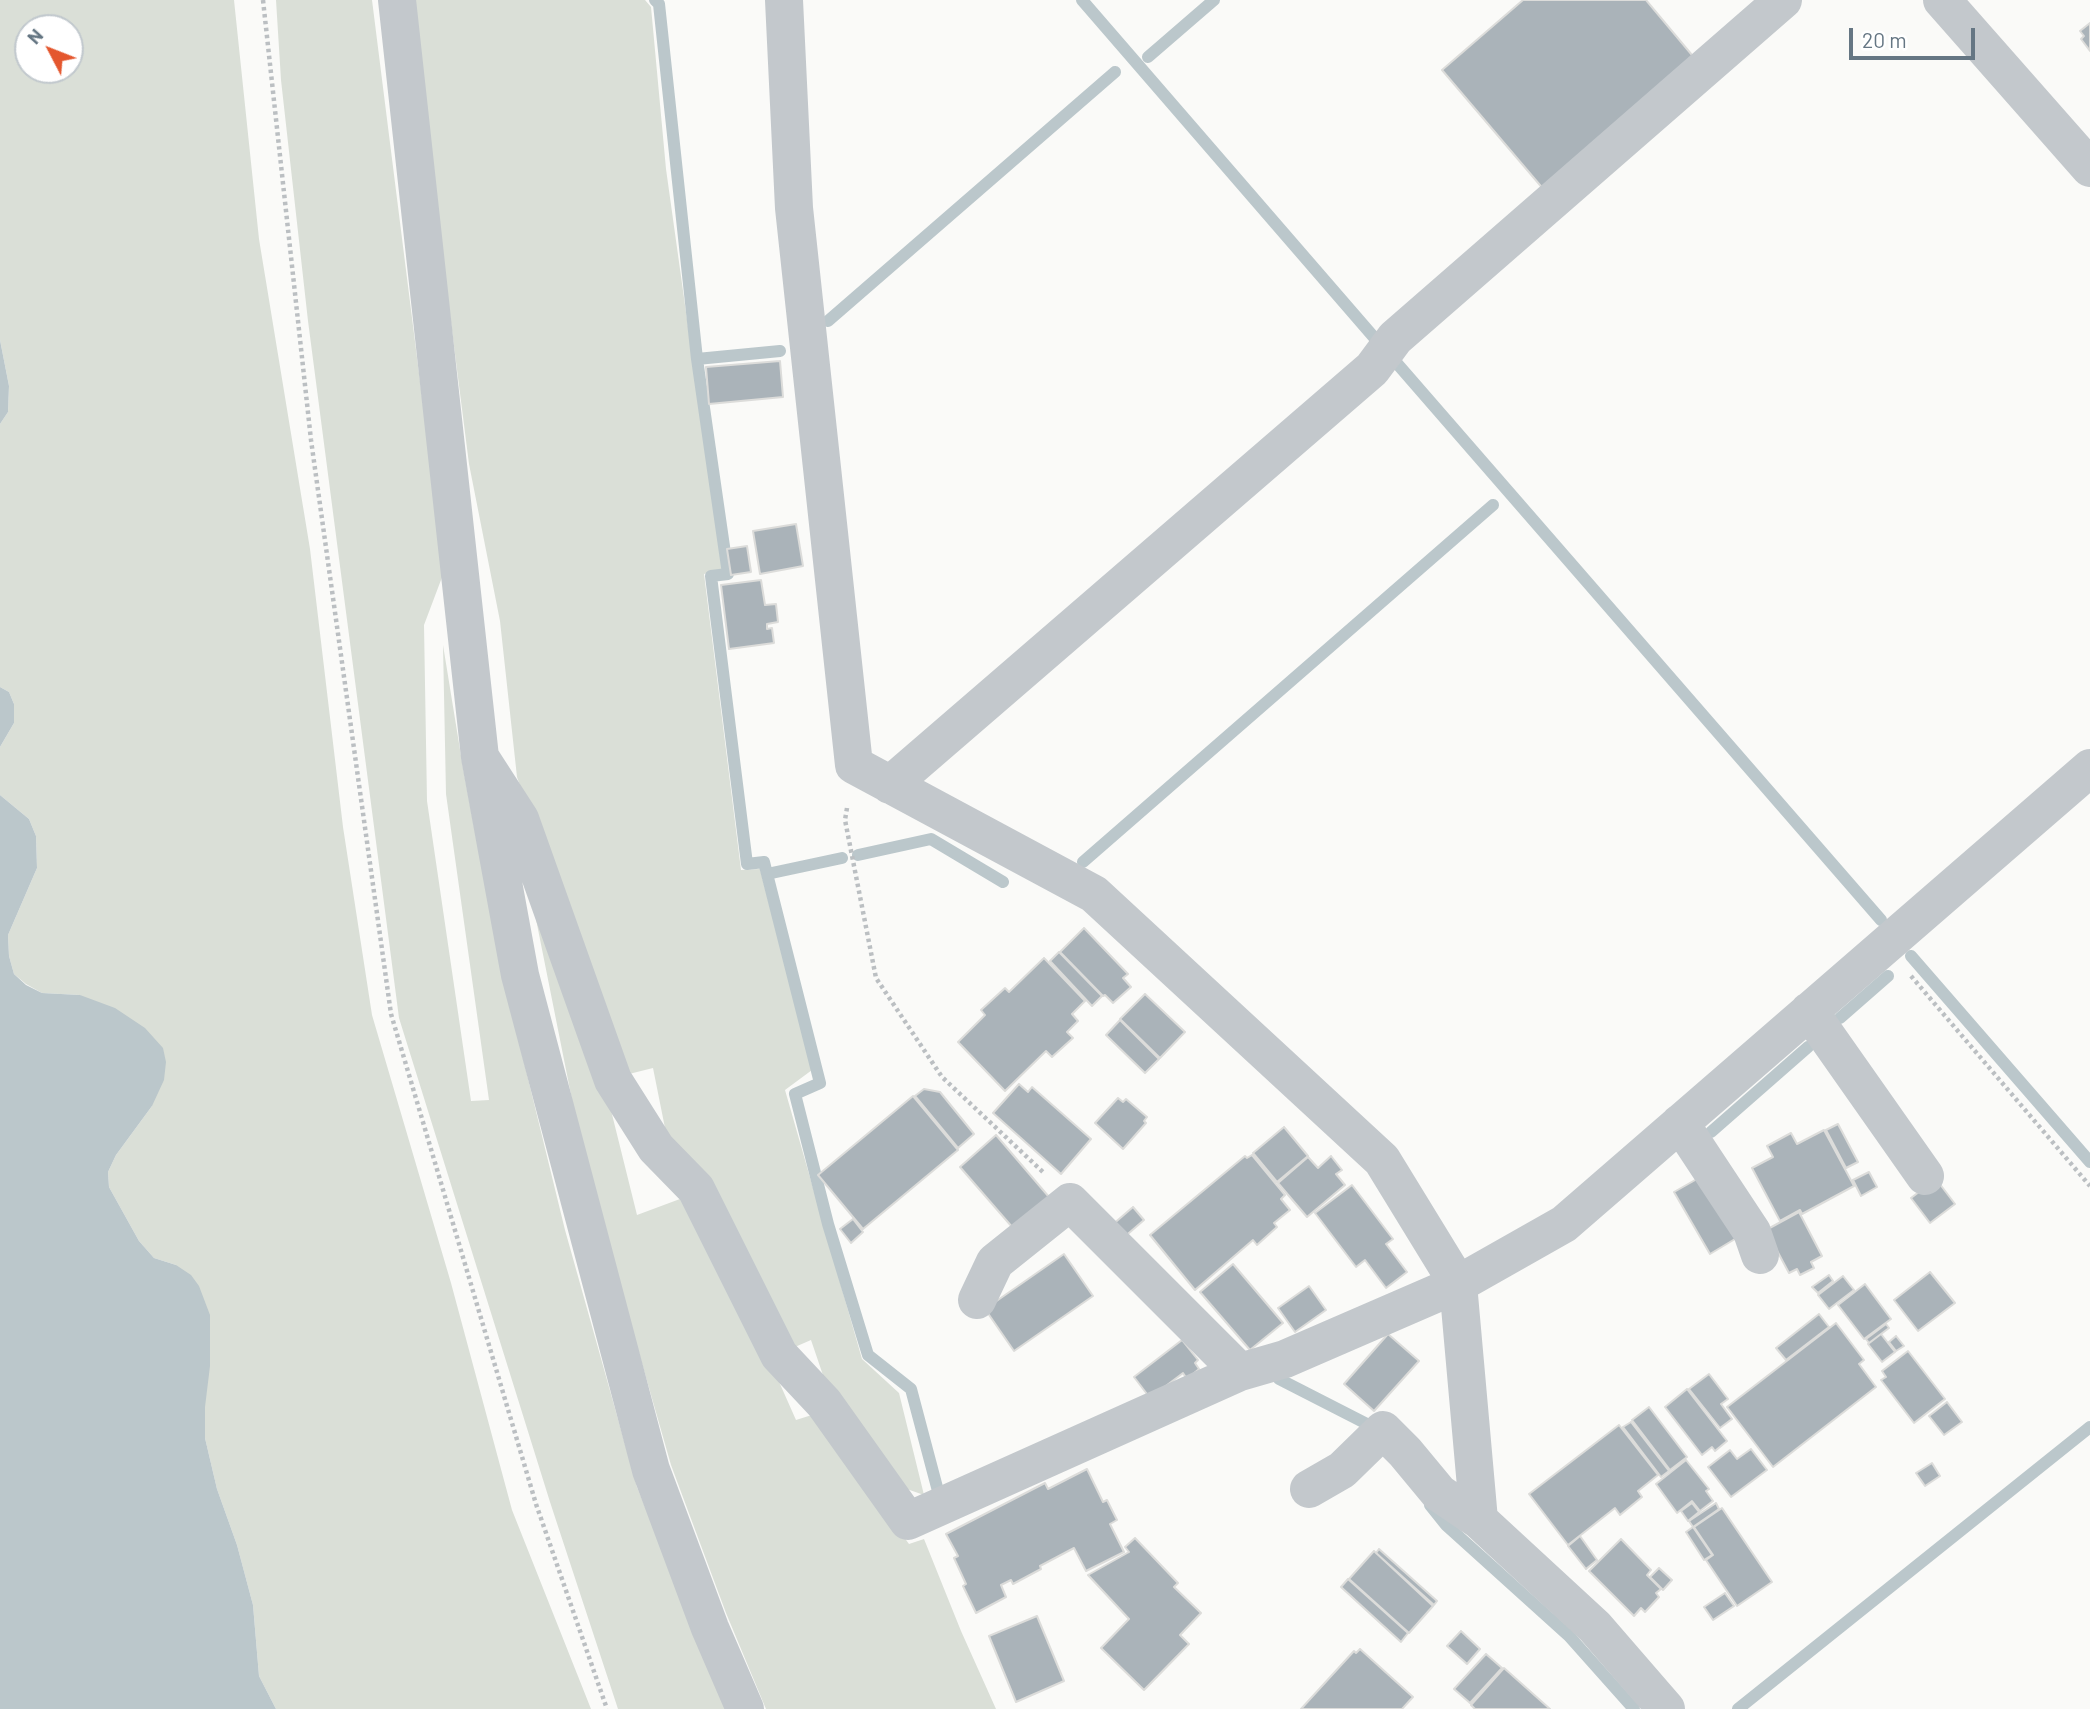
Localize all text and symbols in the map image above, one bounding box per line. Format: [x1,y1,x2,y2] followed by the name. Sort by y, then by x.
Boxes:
[14,14,84,84] north arrow
[1852,14,1978,58] scale bar
[22,24,47,48] text: N
[1862,27,1907,52] text: 20 m

